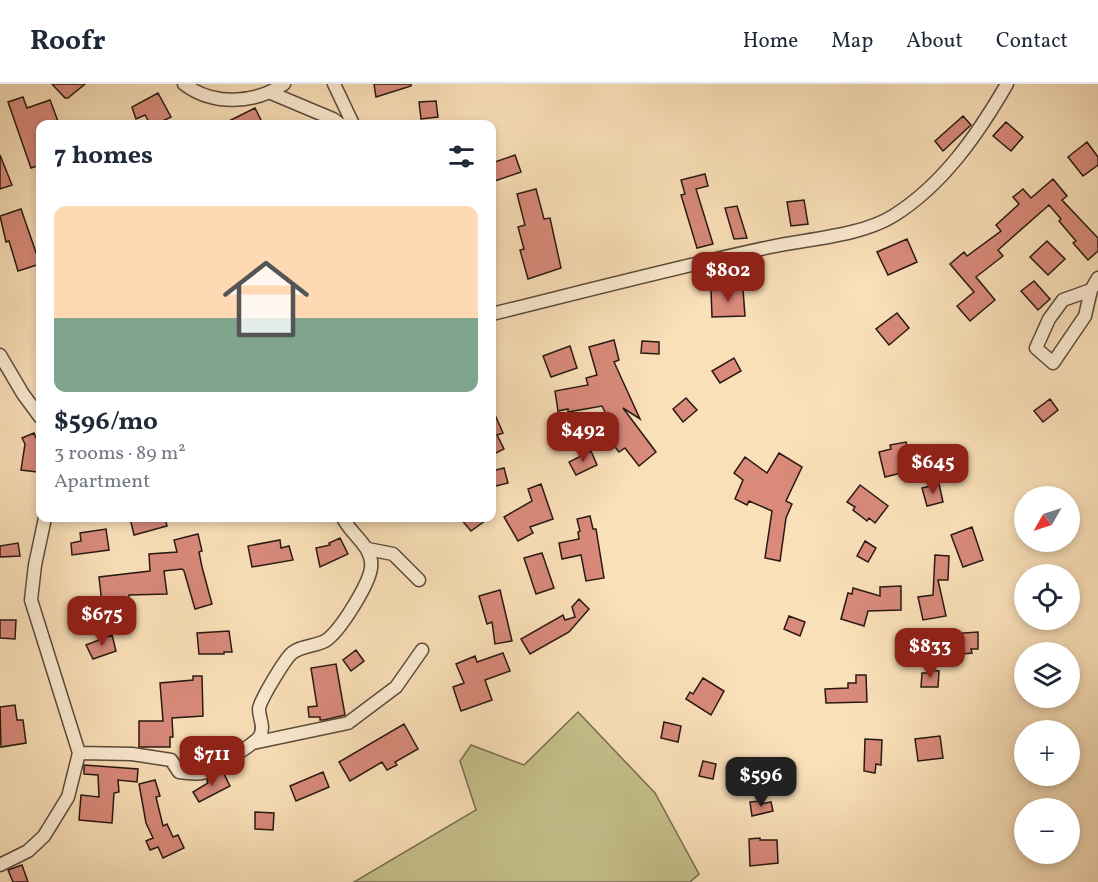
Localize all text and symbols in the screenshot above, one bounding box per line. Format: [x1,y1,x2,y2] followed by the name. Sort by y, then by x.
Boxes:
[30,22,105,61] text: Roofr
[743,27,798,56] text: Home
[831,27,873,56] text: Map
[906,27,963,56] text: About
[996,27,1068,56] text: Contact
[54,138,153,174] text: 7 homes
[445,140,478,173] icon: filters
[212,245,320,353] icon: home
[692,252,764,303] pin: $802
[706,257,750,285] text: $802
[54,404,158,440] text: $596/mo
[547,412,619,463] pin: $492
[561,417,605,445] text: $492
[54,440,186,468] text: 3 rooms · 89 m²
[897,444,969,495] pin: $645
[911,449,955,477] text: $645
[54,468,150,496] text: Apartment
[1014,486,1080,552] north arrow
[1014,486,1080,864] map controls
[1014,564,1080,630] button: locate
[66,596,138,647] pin: $675
[81,601,123,629] text: $675
[894,628,966,679] pin: $833
[909,633,951,661] text: $833
[1014,642,1080,708] button: layers
[1014,720,1080,786] button: +
[176,736,248,787] pin: $711
[194,741,230,769] text: $711
[725,757,797,808] pin: $596
[740,762,783,790] text: $596
[1014,798,1080,864] button: −

